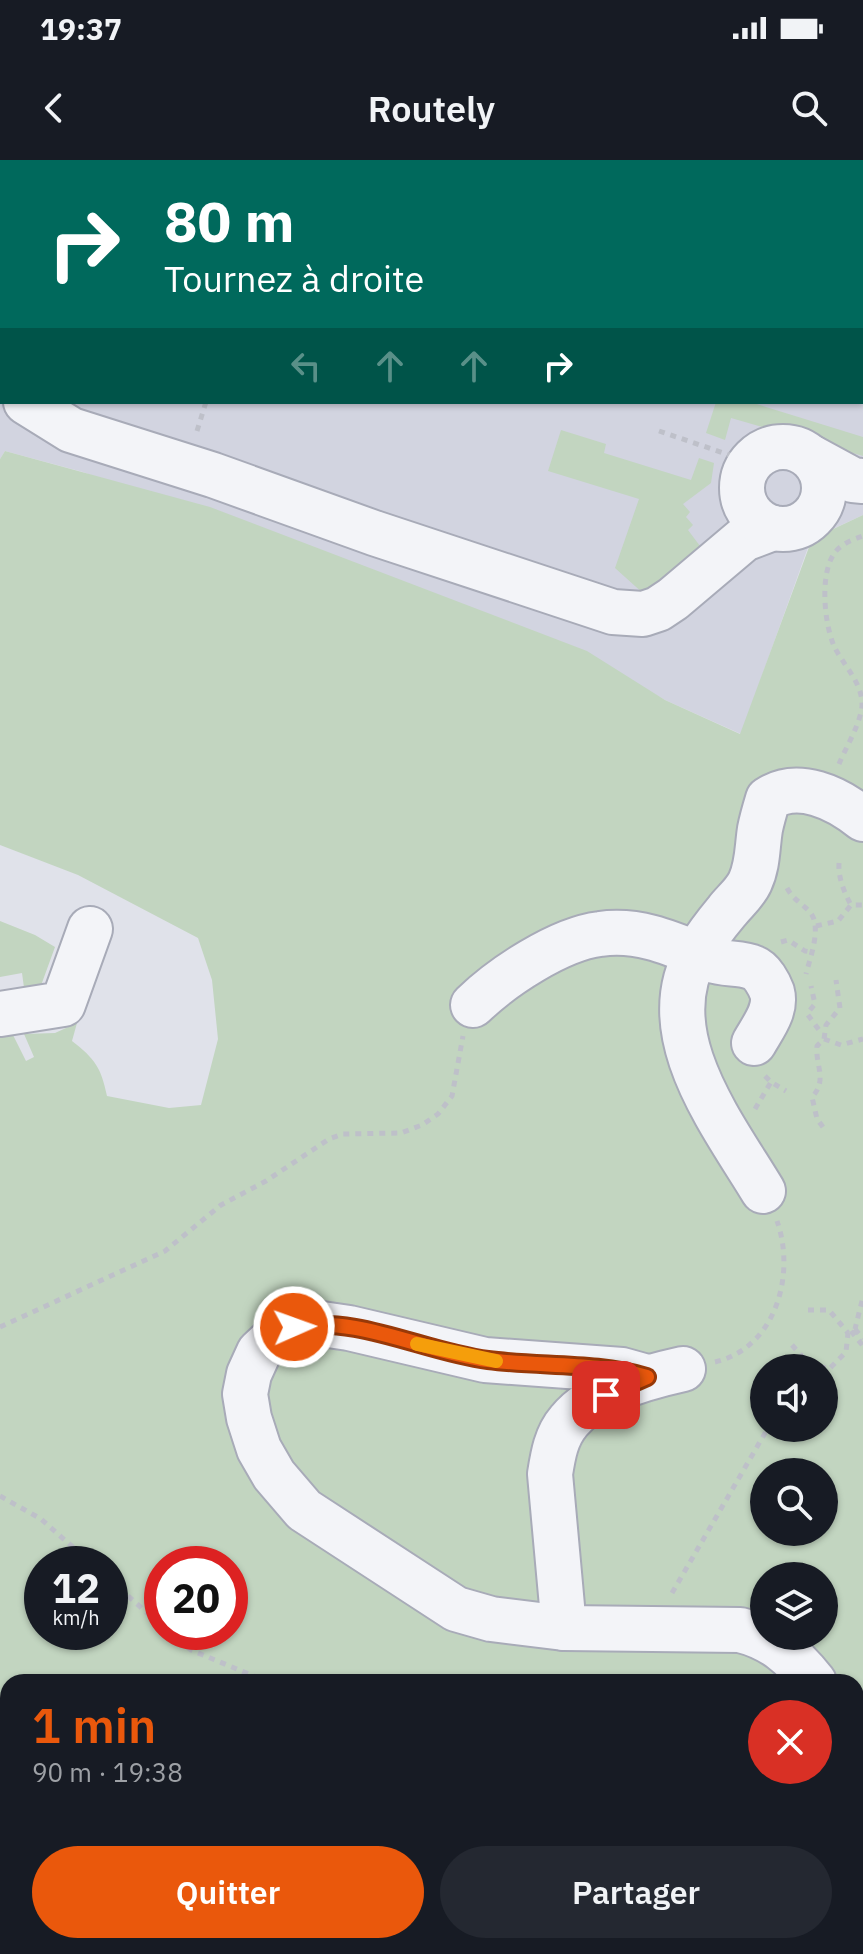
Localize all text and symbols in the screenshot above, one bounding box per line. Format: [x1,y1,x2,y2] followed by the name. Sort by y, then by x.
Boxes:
[40,9,122,48] text: 19:37
[368,85,495,132] text: Routely
[32,86,76,130] icon: back
[787,86,831,130] icon: search
[164,185,294,257] text: 80 m
[32,192,136,296] icon: right
[164,255,424,302] text: Tournez à droite
[284,344,328,388] icon: left
[368,344,412,388] icon: ahead
[452,344,496,388] icon: ahead
[536,344,580,388] icon: right
[252,1285,336,1369] position arrow
[750,1354,838,1650] map controls
[750,1354,838,1442] button: sound
[572,1361,640,1429] pin
[584,1373,628,1417] icon: arrive
[750,1458,838,1546] button: search
[144,1546,248,1650] speed limit sign: 20
[52,1562,100,1614] text: 12
[750,1562,838,1650] button: layers
[52,1604,100,1631] text: km/h
[32,1694,156,1756] text: 1 min
[748,1700,832,1784] button: close
[32,1755,183,1789] text: 90 m · 19:38
[32,1846,424,1938] button: Quitter
[440,1846,832,1938] button: Partager

